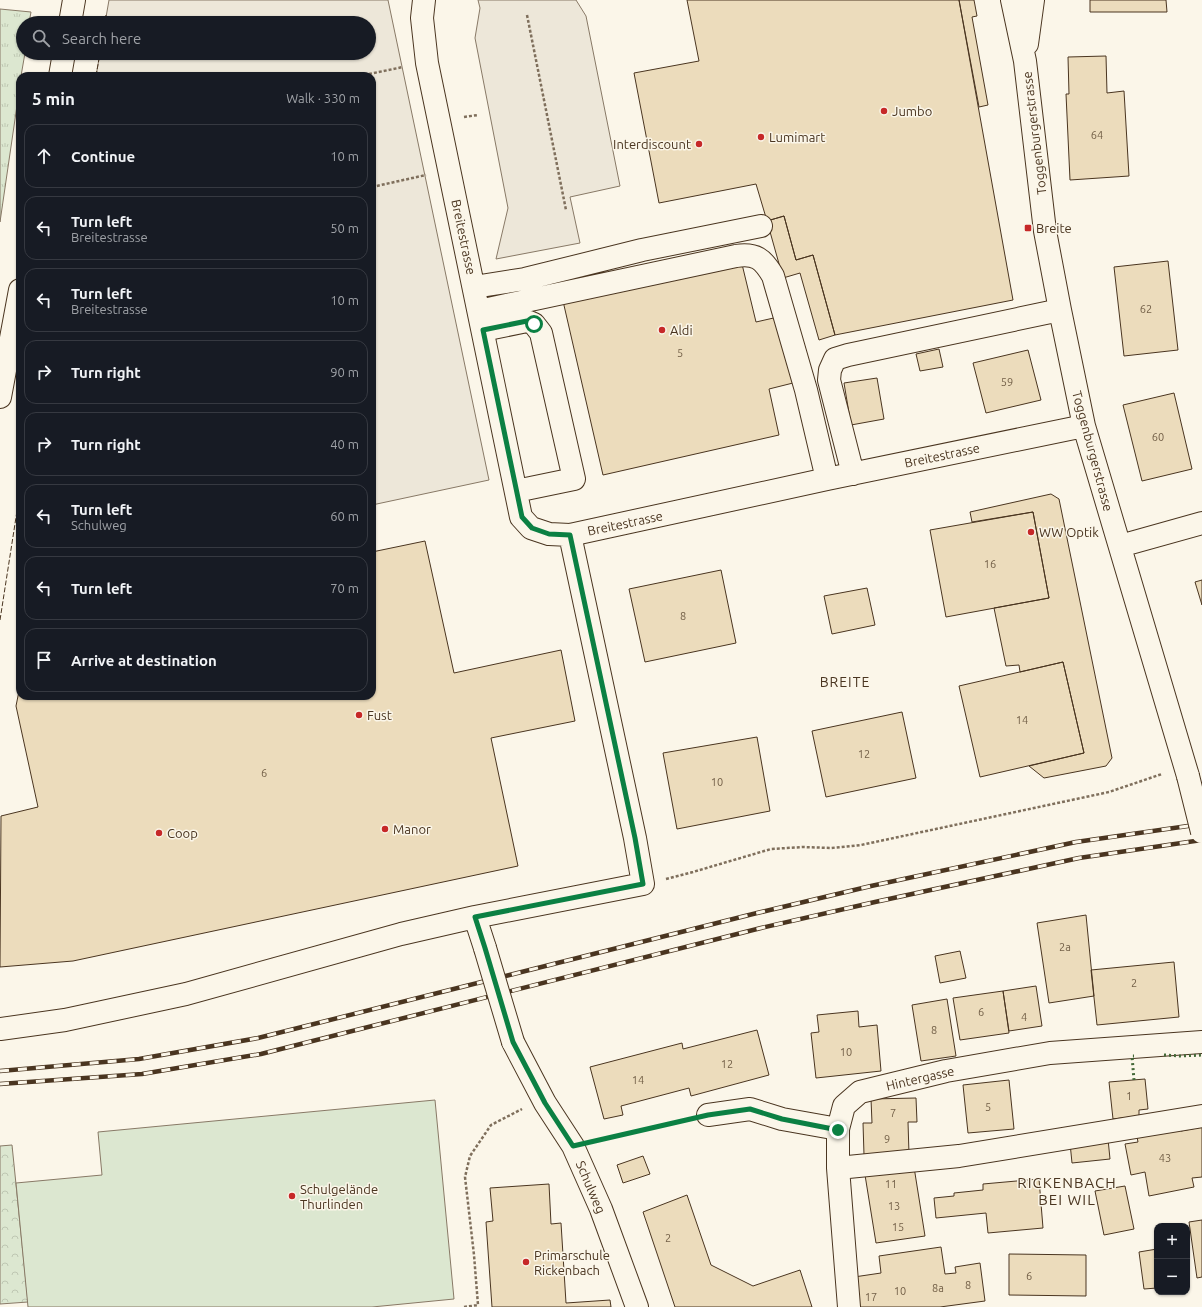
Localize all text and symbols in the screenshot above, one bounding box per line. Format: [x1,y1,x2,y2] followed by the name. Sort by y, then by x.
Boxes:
[16,16,376,60] search box
[30,27,52,49] icon: search
[62,30,141,47] text: Search here
[1019,71,1049,195] street label: Toggenburgerstrasse
[32,89,75,108] text: 5 min
[286,91,360,105] text: Walk · 330 m
[892,104,932,118] place label: Jumbo
[879,106,889,116] marker: Jumbo
[1091,129,1103,141] house number: 64
[769,130,825,144] place label: Lumimart
[756,132,766,142] marker: Lumimart
[613,137,691,151] place label: Interdiscount
[694,139,704,149] marker: Interdiscount
[33,145,55,167] icon: ahead
[71,148,135,165] text: Continue
[330,149,359,163] text: 10 m
[449,198,479,276] street label: Breitestrasse
[71,213,132,230] text: Turn left
[33,217,55,239] icon: left
[330,221,359,235] text: 50 m
[1036,221,1072,235] place label: Breite
[1023,223,1033,233] marker: Breite
[71,230,148,244] text: Breitestrasse
[71,285,132,302] text: Turn left
[33,289,55,311] icon: left
[330,293,359,307] text: 10 m
[71,302,148,316] text: Breitestrasse
[1140,303,1152,315] house number: 62
[525,315,543,333] route start
[670,323,693,337] place label: Aldi
[657,325,667,335] marker: Aldi
[677,347,683,359] house number: 5
[33,361,55,383] icon: right
[71,364,141,381] text: Turn right
[330,365,359,379] text: 90 m
[1001,376,1013,388] house number: 59
[1070,389,1116,513] street label: Toggenburgerstrasse
[1152,431,1164,443] house number: 60
[33,433,55,455] icon: right
[71,436,141,453] text: Turn right
[330,437,359,451] text: 40 m
[903,440,981,470] street label: Breitestrasse
[71,501,132,518] text: Turn left
[33,505,55,527] icon: left
[586,508,664,538] street label: Breitestrasse
[330,509,359,523] text: 60 m
[71,518,127,532] text: Schulweg
[1039,525,1099,539] place label: WW Optik
[1026,527,1036,537] marker: WW Optik
[984,558,996,570] house number: 16
[33,577,55,599] icon: left
[71,580,132,597] text: Turn left
[330,581,359,595] text: 70 m
[680,610,686,622] house number: 8
[33,649,55,671] icon: arrive
[71,652,217,669] text: Arrive at destination
[820,674,870,690] district label: BREITE
[367,708,392,722] place label: Fust
[354,710,364,720] marker: Fust
[1016,714,1028,726] house number: 14
[858,748,870,760] house number: 12
[261,767,267,779] house number: 6
[711,776,723,788] house number: 10
[393,822,431,836] place label: Manor
[380,824,390,834] marker: Manor
[167,826,198,840] place label: Coop
[154,828,164,838] marker: Coop
[1059,941,1071,953] house number: 2a
[1131,977,1137,989] house number: 2
[978,1006,984,1018] house number: 6
[1021,1011,1027,1023] house number: 4
[931,1024,937,1036] house number: 8
[840,1046,852,1058] house number: 10
[721,1058,733,1070] house number: 12
[885,1063,955,1093] street label: Hintergasse
[632,1074,644,1086] house number: 14
[1126,1090,1132,1102] house number: 1
[985,1101,991,1113] house number: 5
[890,1107,896,1119] house number: 7
[829,1121,847,1139] route end
[884,1133,890,1145] house number: 9
[1159,1152,1171,1164] house number: 43
[574,1159,608,1215] street label: Schulweg
[1017,1174,1117,1208] district label: RICKENBACH BEI WIL
[885,1178,897,1190] house number: 11
[300,1182,378,1211] place label: Schulgelände Thurlinden
[287,1191,297,1201] marker: Schulgelände Thurlinden
[888,1200,900,1212] house number: 13
[892,1221,904,1233] house number: 15
[1154,1223,1190,1295] map controls
[1154,1223,1190,1259] button: +
[665,1232,671,1244] house number: 2
[534,1248,610,1277] place label: Primarschule Rickenbach
[521,1257,531,1267] marker: Primarschule Rickenbach
[1154,1259,1190,1295] button: −
[1026,1270,1032,1282] house number: 6
[965,1279,971,1291] house number: 8
[932,1282,944,1294] house number: 8a
[894,1285,906,1297] house number: 10
[865,1291,877,1303] house number: 17

